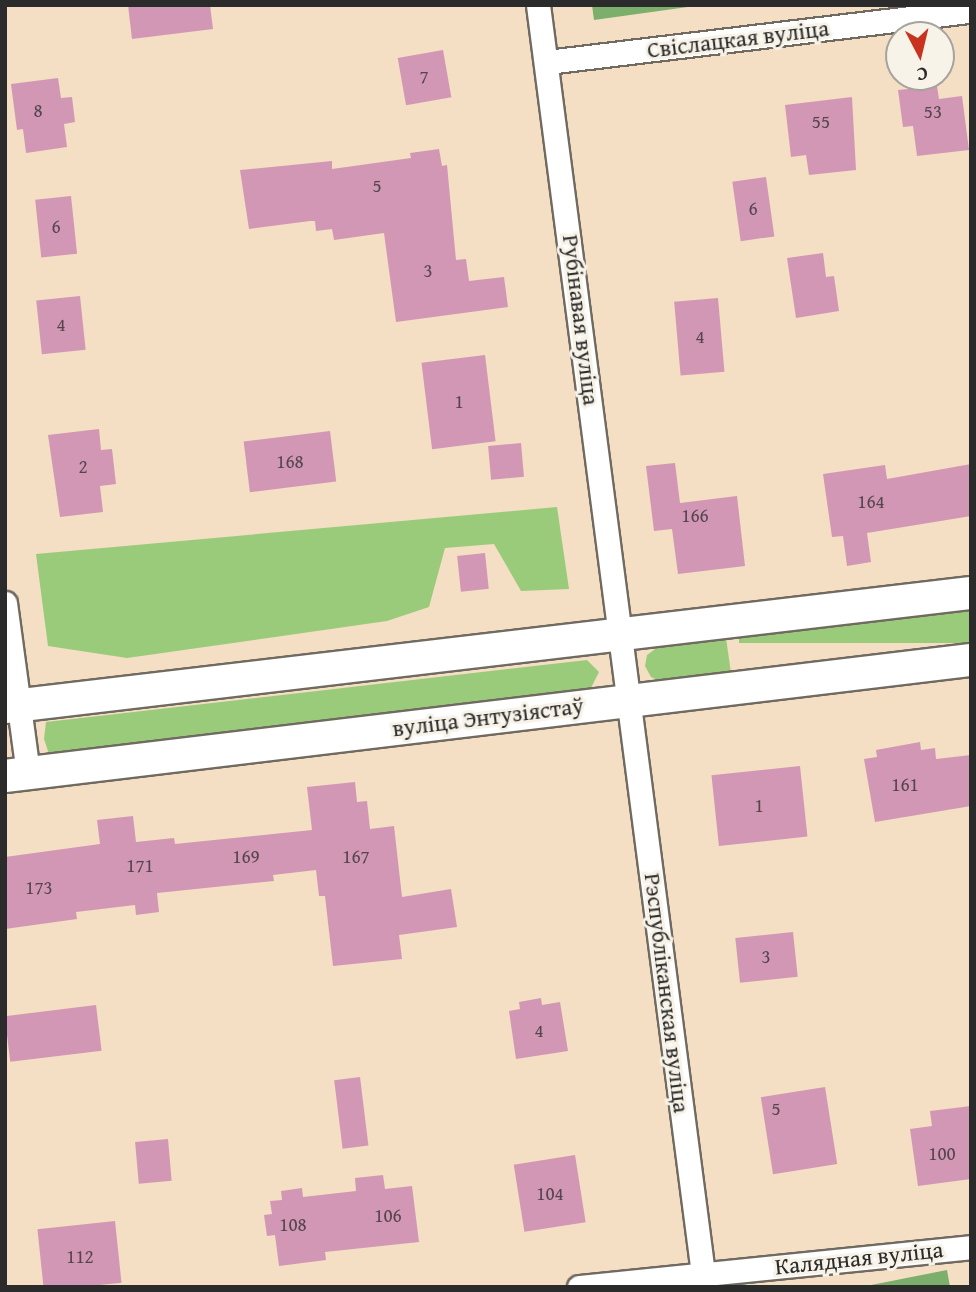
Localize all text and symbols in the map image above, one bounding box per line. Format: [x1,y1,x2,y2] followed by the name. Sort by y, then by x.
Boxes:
[646,14,830,64] street label: Свіслацкая вуліца
[885,21,955,91] north arrow
[915,60,929,89] text: С
[419,66,429,88] house number: 7
[33,100,43,122] house number: 8
[924,101,942,123] house number: 53
[812,111,830,133] house number: 55
[372,175,382,197] house number: 5
[748,198,758,220] house number: 6
[51,216,61,238] house number: 6
[557,233,605,407] street label: Рубінавая вуліца
[423,260,433,282] house number: 3
[56,314,66,336] house number: 4
[695,326,705,348] house number: 4
[454,391,464,413] house number: 1
[276,451,304,473] house number: 168
[78,456,88,478] house number: 2
[857,491,885,513] house number: 164
[681,505,709,527] house number: 166
[391,692,585,742] street label: вуліца Энтузіястаў
[891,774,919,796] house number: 161
[754,795,764,817] house number: 1
[232,846,260,868] house number: 169
[342,846,370,868] house number: 167
[126,855,154,877] house number: 171
[639,872,695,1114] street label: Рэспубліканская вуліца
[25,877,53,899] house number: 173
[761,946,771,968] house number: 3
[534,1020,544,1042] house number: 4
[771,1098,781,1120] house number: 5
[928,1143,956,1165] house number: 100
[536,1183,564,1205] house number: 104
[374,1205,402,1227] house number: 106
[279,1214,307,1236] house number: 108
[774,1235,944,1281] street label: Калядная вуліца
[66,1246,94,1268] house number: 112

